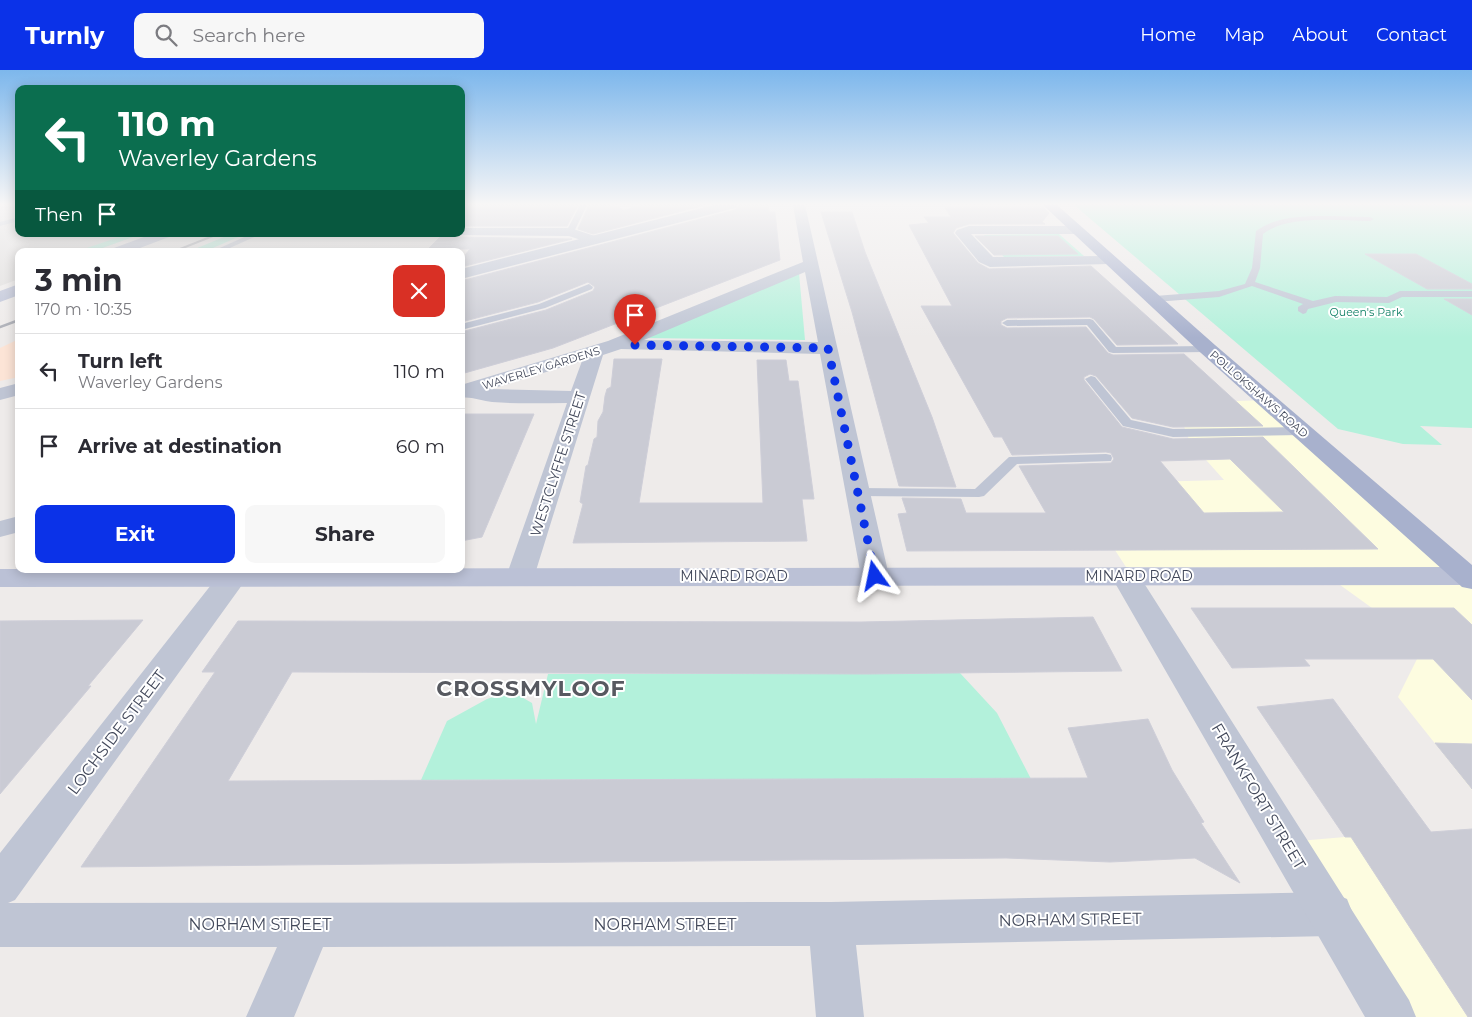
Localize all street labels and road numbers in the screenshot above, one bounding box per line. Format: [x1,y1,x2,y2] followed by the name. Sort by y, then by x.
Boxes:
[480,343,602,393] street label: WAVERLEY GARDENS
[1207,347,1311,441] street label: POLLOKSHAWS ROAD
[526,389,590,539] street label: WESTCLYFFE STREET
[680,567,788,585] street label: MINARD ROAD
[1085,567,1193,585] street label: MINARD ROAD
[63,666,170,798] street label: LOCHSIDE STREET
[1207,720,1310,873] street label: FRANKFORT STREET
[998,909,1142,930] street label: NORHAM STREET
[189,915,332,934] street label: NORHAM STREET
[594,915,737,934] street label: NORHAM STREET

